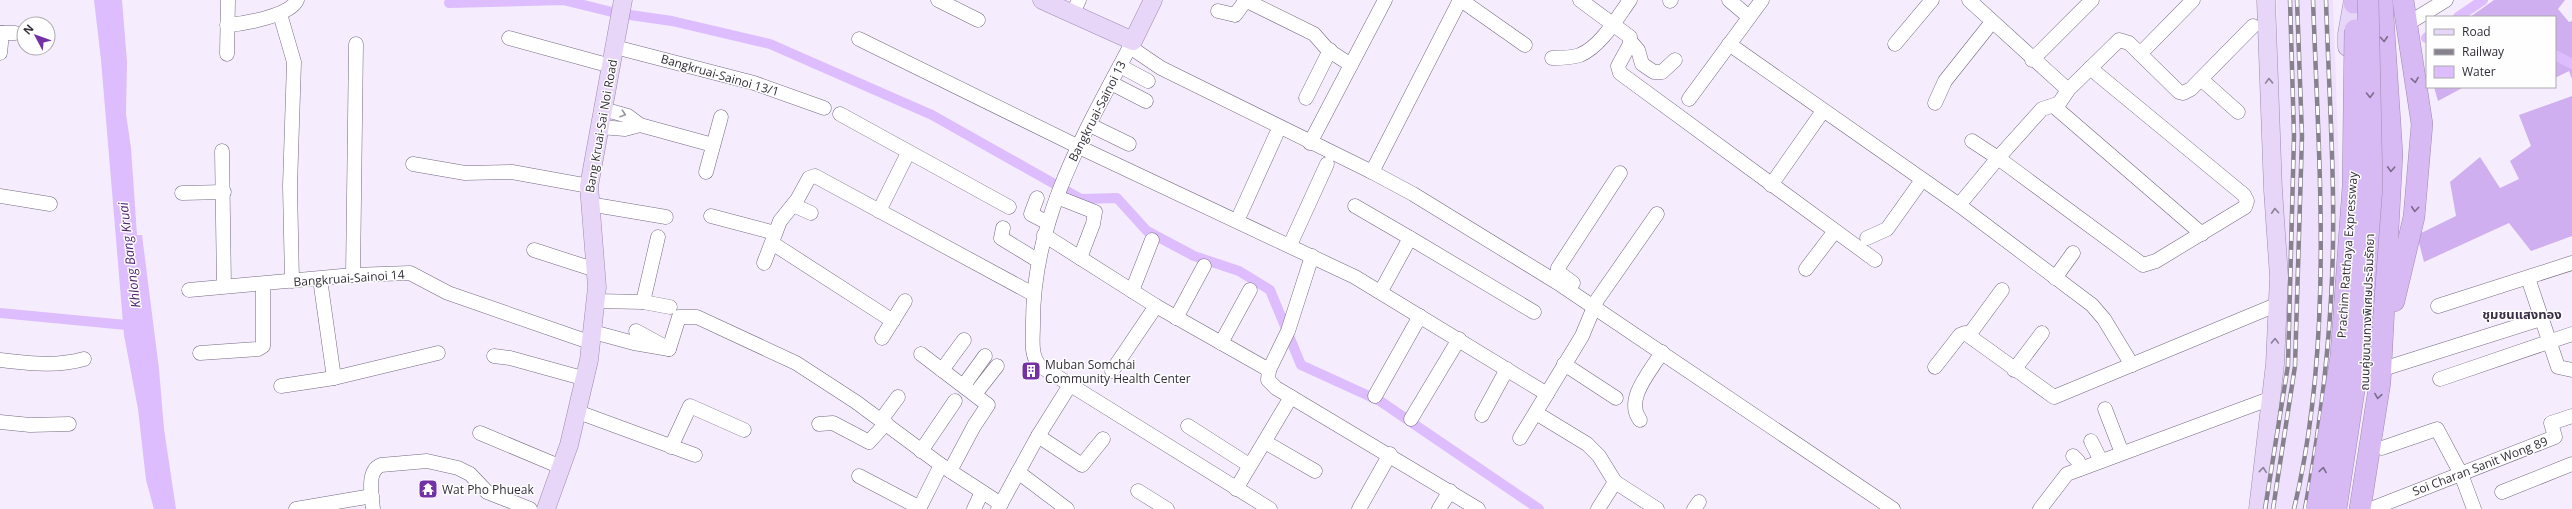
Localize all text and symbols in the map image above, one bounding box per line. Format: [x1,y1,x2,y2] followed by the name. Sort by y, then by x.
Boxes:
[16,16,56,56] north arrow
[2426,16,2556,88] legend
[19,21,37,37] text: N
[2462,23,2491,40] text: Road
[2380,36,2389,42] one-way arrow
[2462,43,2505,60] text: Railway
[659,50,781,100] street label: Bangkruai-Sainoi 13/1
[581,58,621,194] street label: Bang Kruai-Sai Noi Road
[1064,58,1130,164] street label: Bangkruai-Sainoi 13
[2462,63,2496,80] text: Water
[2411,77,2419,83] one-way arrow
[2264,78,2273,84] one-way arrow
[2366,92,2374,98] one-way arrow
[619,109,626,118] one-way arrow
[2387,166,2396,172] one-way arrow
[2333,170,2361,339] street label: Prachim Ratthaya Expressway
[114,200,144,309] water label: Khlong Bang Kruai
[2411,206,2420,212] one-way arrow
[2270,208,2279,214] one-way arrow
[2356,233,2378,391] street label: ถนนคู่ขนานทางพิเศษประจิมรัถยา
[293,266,405,290] street label: Bangkruai-Sainoi 14
[2482,305,2562,323] district label: ชุมชนแสงทอง
[2271,338,2280,344] one-way arrow
[1045,356,1191,387] place label: Muban Somchai Community Health Center
[1020,360,1042,382] building icon: Muban Somchai Community Health Center
[2374,393,2383,399] one-way arrow
[2410,432,2550,500] street label: Soi Charan Sanit Wong 89
[2258,467,2267,473] one-way arrow
[2318,467,2327,474] one-way arrow
[417,478,439,500] temple icon: Wat Pho Phueak
[442,481,534,498] place label: Wat Pho Phueak

